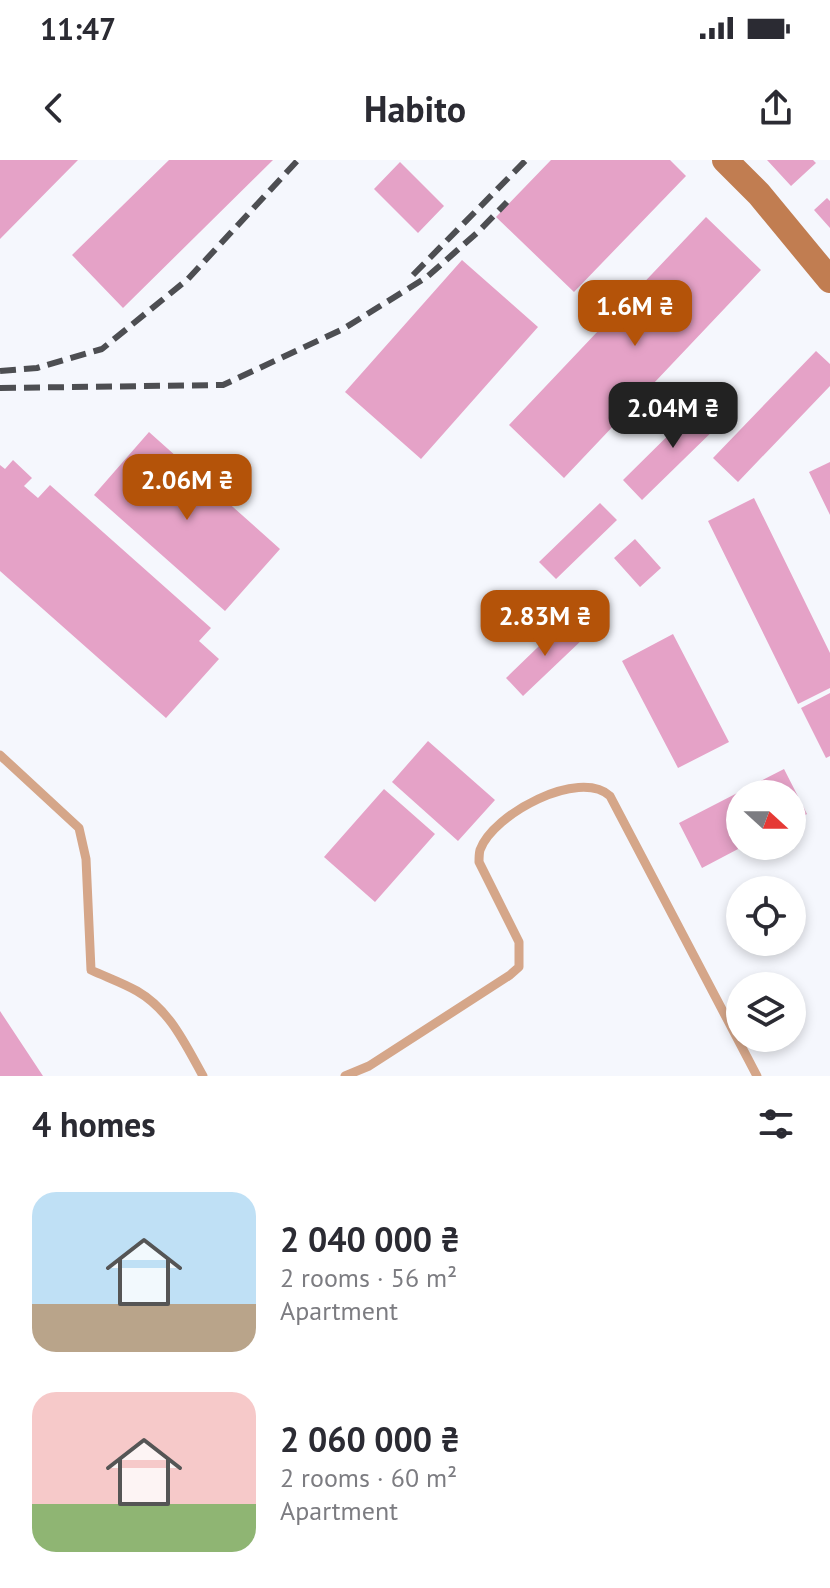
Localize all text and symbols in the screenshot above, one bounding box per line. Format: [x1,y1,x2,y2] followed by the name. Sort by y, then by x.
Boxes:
[40,9,116,48] text: 11:47
[364,85,466,132] text: Habito
[32,86,76,130] icon: back
[754,86,798,130] icon: share
[570,280,700,348] pin: 1.6M ₴
[596,289,674,322] text: 1.6M ₴
[599,382,747,450] pin: 2.04M ₴
[627,391,719,424] text: 2.04M ₴
[113,454,261,522] pin: 2.06M ₴
[141,463,233,496] text: 2.06M ₴
[471,590,619,658] pin: 2.83M ₴
[499,599,591,632] text: 2.83M ₴
[726,780,806,860] north arrow
[726,780,806,1052] map controls
[726,876,806,956] button: locate
[726,972,806,1052] button: layers
[32,1102,156,1146] text: 4 homes
[754,1102,798,1146] icon: filters
[280,1217,460,1261] text: 2 040 000 ₴
[96,1224,192,1320] icon: home
[280,1261,457,1294] text: 2 rooms · 56 m²
[280,1294,398,1327] text: Apartment
[280,1417,460,1461] text: 2 060 000 ₴
[96,1424,192,1520] icon: home
[280,1461,457,1494] text: 2 rooms · 60 m²
[280,1494,398,1527] text: Apartment

